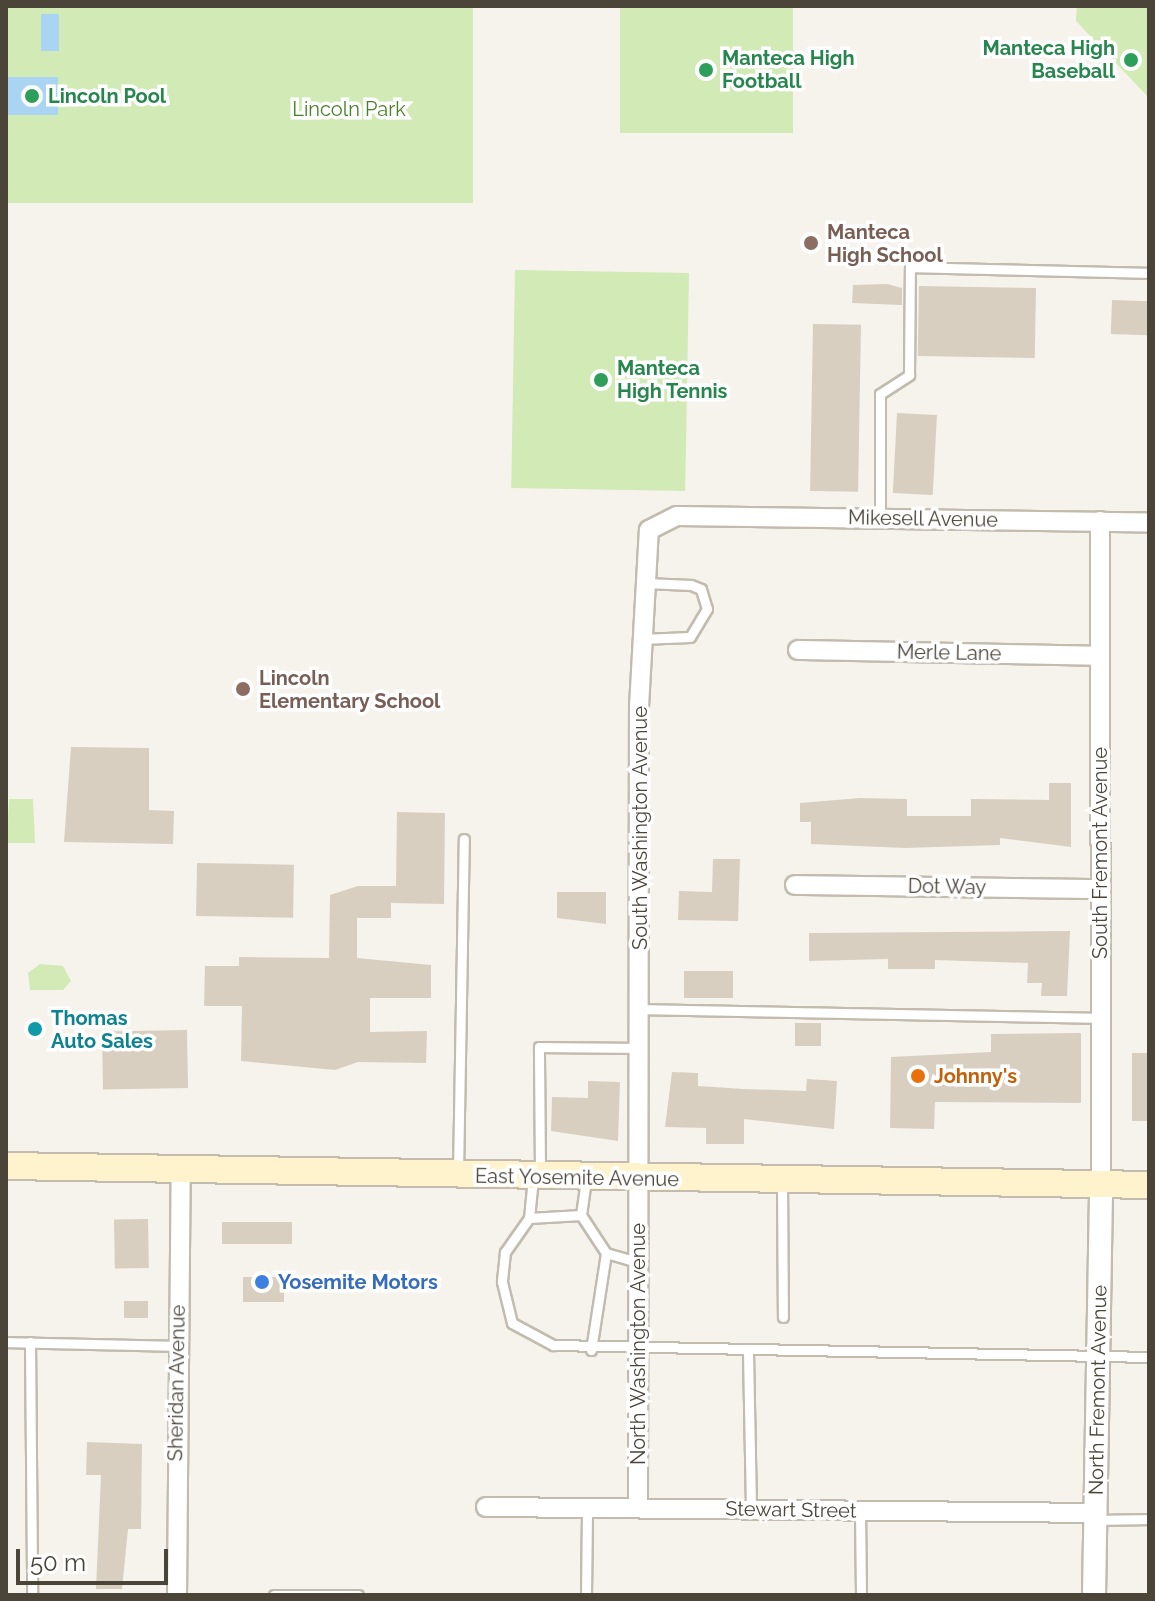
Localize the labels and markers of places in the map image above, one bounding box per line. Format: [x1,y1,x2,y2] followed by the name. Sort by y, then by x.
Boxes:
[982,36,1115,83] place label: Manteca High Baseball
[722,46,855,93] place label: Manteca High Football
[1122,51,1140,69] marker: Manteca High Baseball
[697,61,715,79] marker: Manteca High Football
[48,84,166,108] place label: Lincoln Pool
[23,87,41,105] marker: Lincoln Pool
[827,220,943,267] place label: Manteca High School
[802,234,820,252] marker: Manteca High School
[617,356,728,403] place label: Manteca High Tennis
[592,371,610,389] marker: Manteca High Tennis
[259,666,441,713] place label: Lincoln Elementary School
[234,680,252,698] marker: Lincoln Elementary School
[51,1006,153,1053] place label: Thomas Auto Sales
[26,1020,44,1038] marker: Thomas Auto Sales
[934,1064,1017,1088] place label: Johnny's
[909,1067,927,1085] marker: Johnny's
[278,1270,438,1294] place label: Yosemite Motors
[253,1273,271,1291] marker: Yosemite Motors

